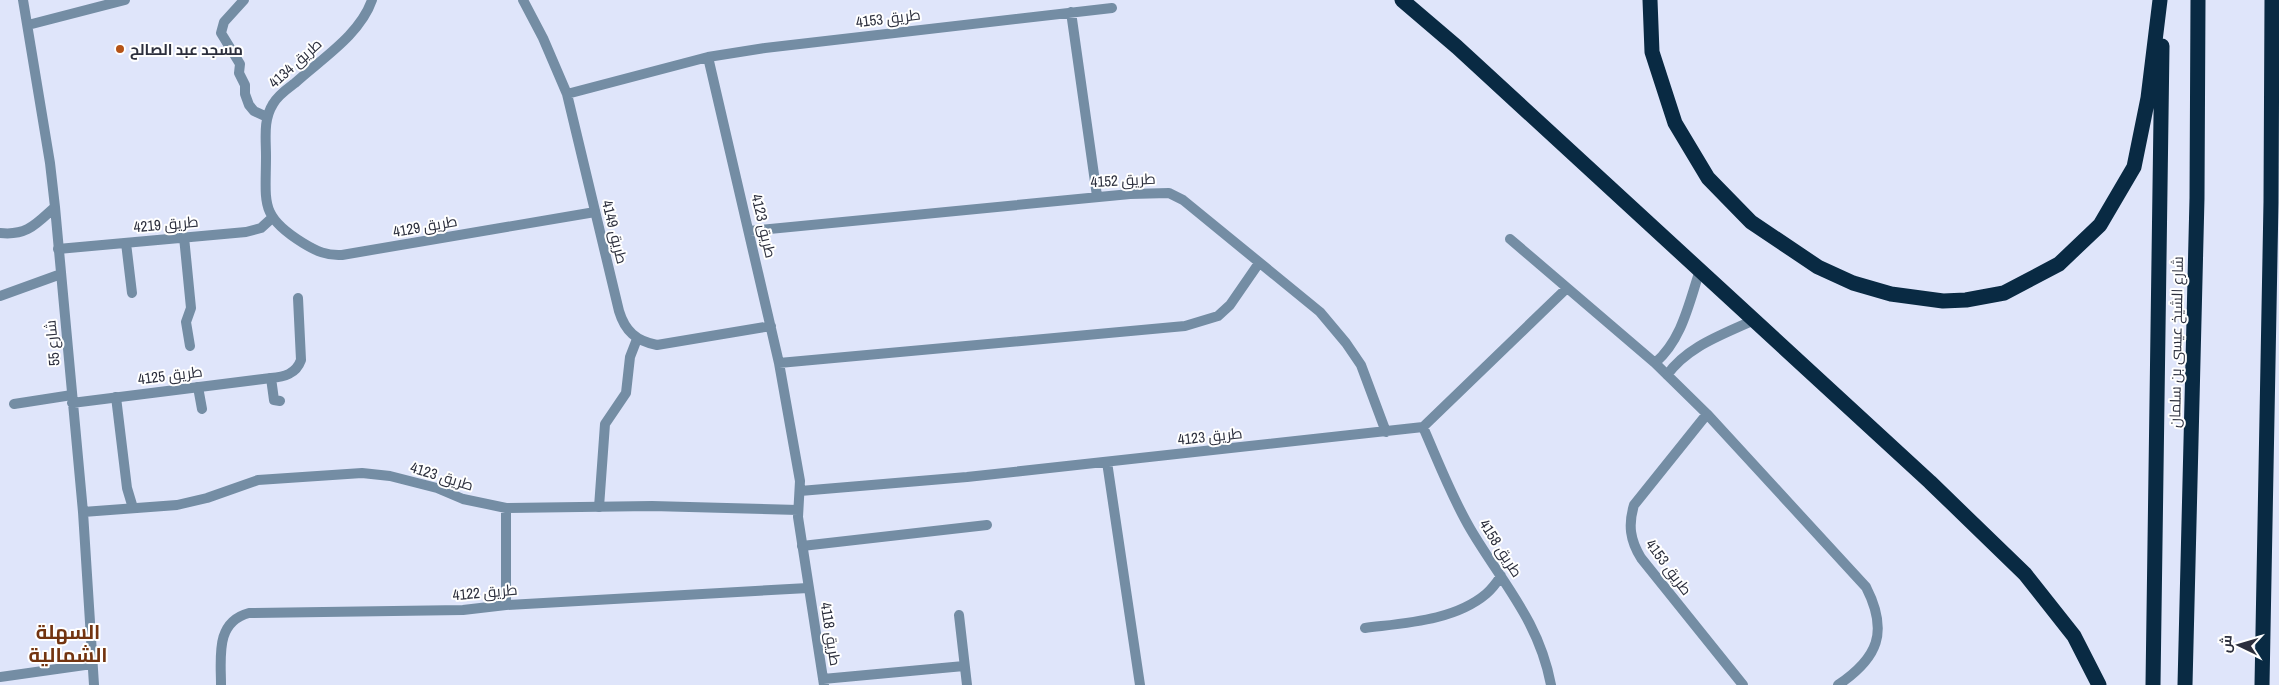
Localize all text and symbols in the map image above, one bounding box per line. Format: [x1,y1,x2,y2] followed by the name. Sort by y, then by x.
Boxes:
[854,4,922,32] street label: طريق 4153
[264,33,326,93] street label: طريق 4134
[130,39,243,60] place label: مسجد عبد الصالح
[114,43,126,55] marker: مسجد عبد الصالح
[1090,168,1156,192] street label: طريق 4152
[746,192,782,260] street label: طريق 4123
[597,198,633,266] street label: طريق 4149
[391,210,459,242] street label: طريق 4129
[133,211,199,237] street label: طريق 4219
[2164,256,2189,428] street label: شارع الشيخ عيسى بن سلمان
[40,319,65,367] street label: شارع 55
[136,361,204,389] street label: طريق 4125
[1177,422,1243,450] street label: طريق 4123
[408,456,476,496] street label: طريق 4123
[1474,515,1528,581] street label: طريق 4158
[1641,535,1697,599] street label: طريق 4153
[452,579,518,605] street label: طريق 4122
[816,601,846,667] street label: طريق 4118
[28,618,108,668] district label: السهلة الشمالية
[2214,620,2264,670] north arrow
[2216,634,2236,654] text: ش

